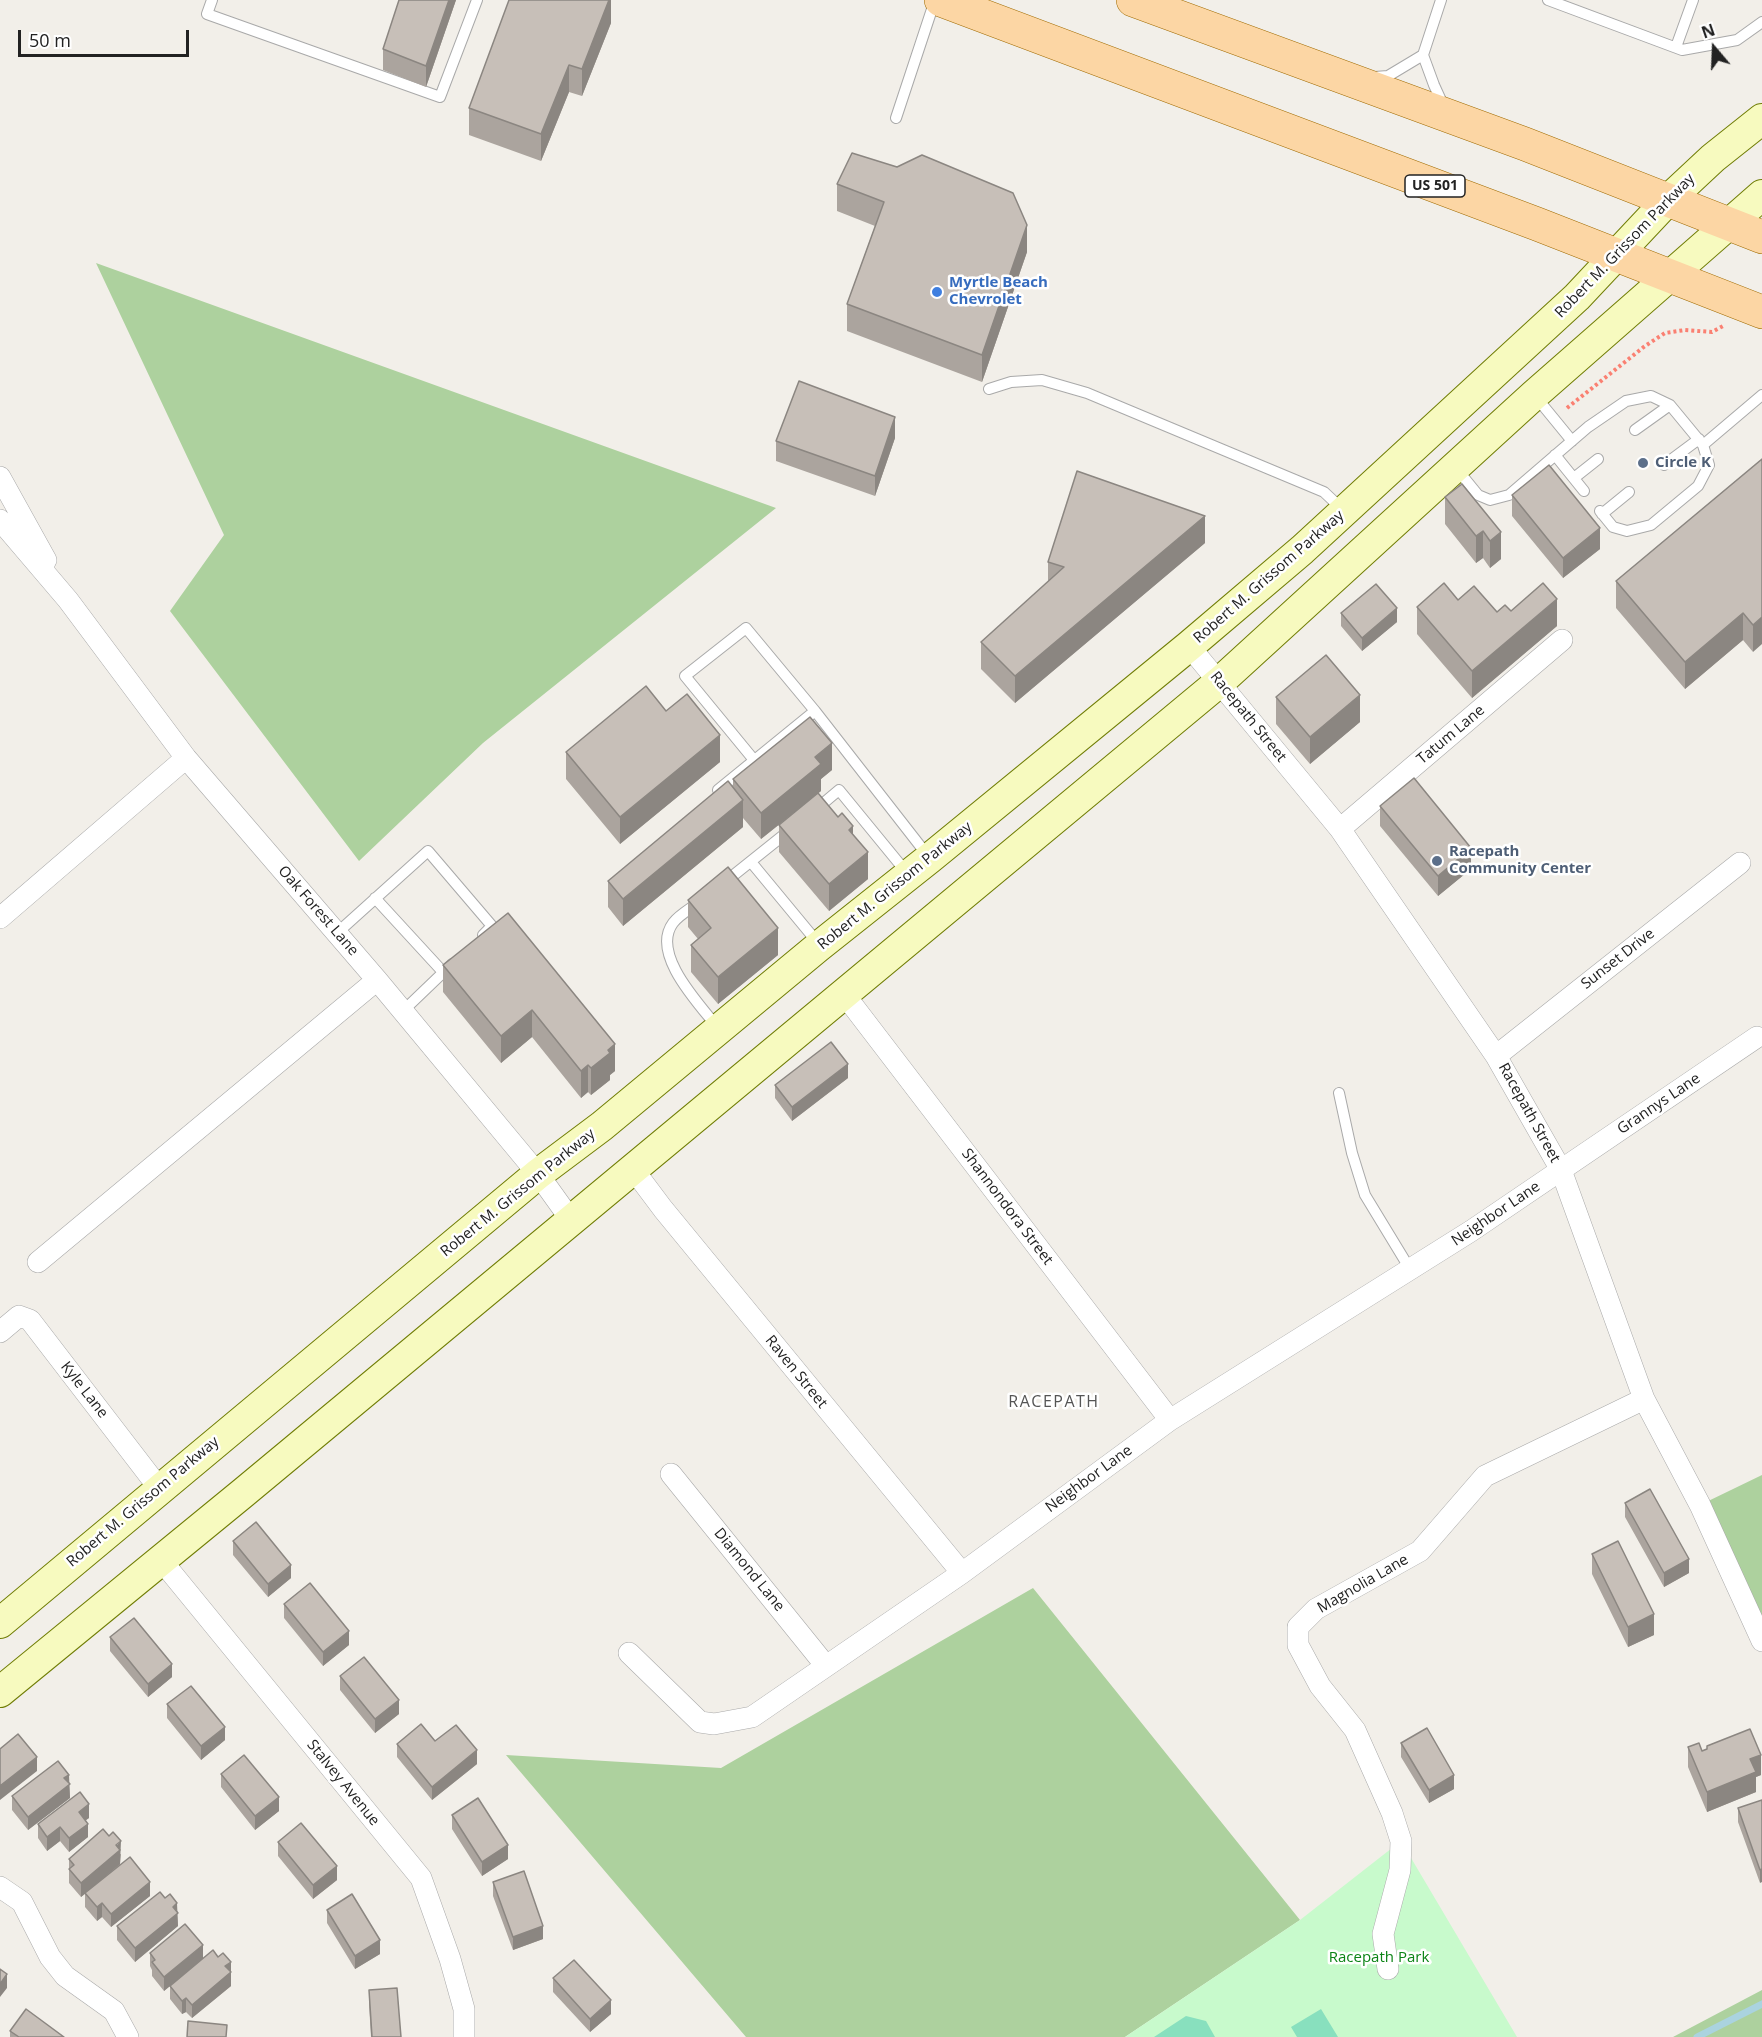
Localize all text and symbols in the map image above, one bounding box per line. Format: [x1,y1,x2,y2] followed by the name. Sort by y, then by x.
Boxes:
[21,18,192,56] scale bar
[1684,18,1744,78] north arrow
[1698,18,1718,44] text: N
[29,28,71,52] text: 50 m
[1551,170,1699,322] street label: Robert M. Grissom Parkway
[1405,175,1465,197] road number: US 501
[949,274,1048,309] place label: Myrtle Beach Chevrolet
[930,285,944,299] marker: Myrtle Beach Chevrolet
[1655,454,1711,472] place label: Circle K
[1636,456,1650,470] marker: Circle K
[1190,507,1348,647] street label: Robert M. Grissom Parkway
[1206,668,1290,766] street label: Racepath Street
[1414,702,1488,768] street label: Tatum Lane
[814,818,976,954] street label: Robert M. Grissom Parkway
[1449,843,1591,878] place label: Racepath Community Center
[1430,854,1444,868] marker: Racepath Community Center
[274,862,362,960] street label: Oak Forest Lane
[1578,925,1658,993] street label: Sunset Drive
[1494,1060,1564,1166] street label: Racepath Street
[1614,1070,1704,1138] street label: Grannys Lane
[437,1125,599,1261] street label: Robert M. Grissom Parkway
[957,1145,1057,1269] street label: Shannondora Street
[1448,1178,1544,1250] street label: Neighbor Lane
[761,1332,831,1412] street label: Raven Street
[56,1358,112,1422] street label: Kyle Lane
[1008,1392,1100,1412] district label: RACEPATH
[63,1433,223,1571] street label: Robert M. Grissom Parkway
[1042,1441,1136,1517] street label: Neighbor Lane
[710,1525,788,1615] street label: Diamond Lane
[1314,1551,1412,1617] street label: Magnolia Lane
[303,1736,383,1830] street label: Stalvey Avenue
[1329,1949,1429,1967] park label: Racepath Park

